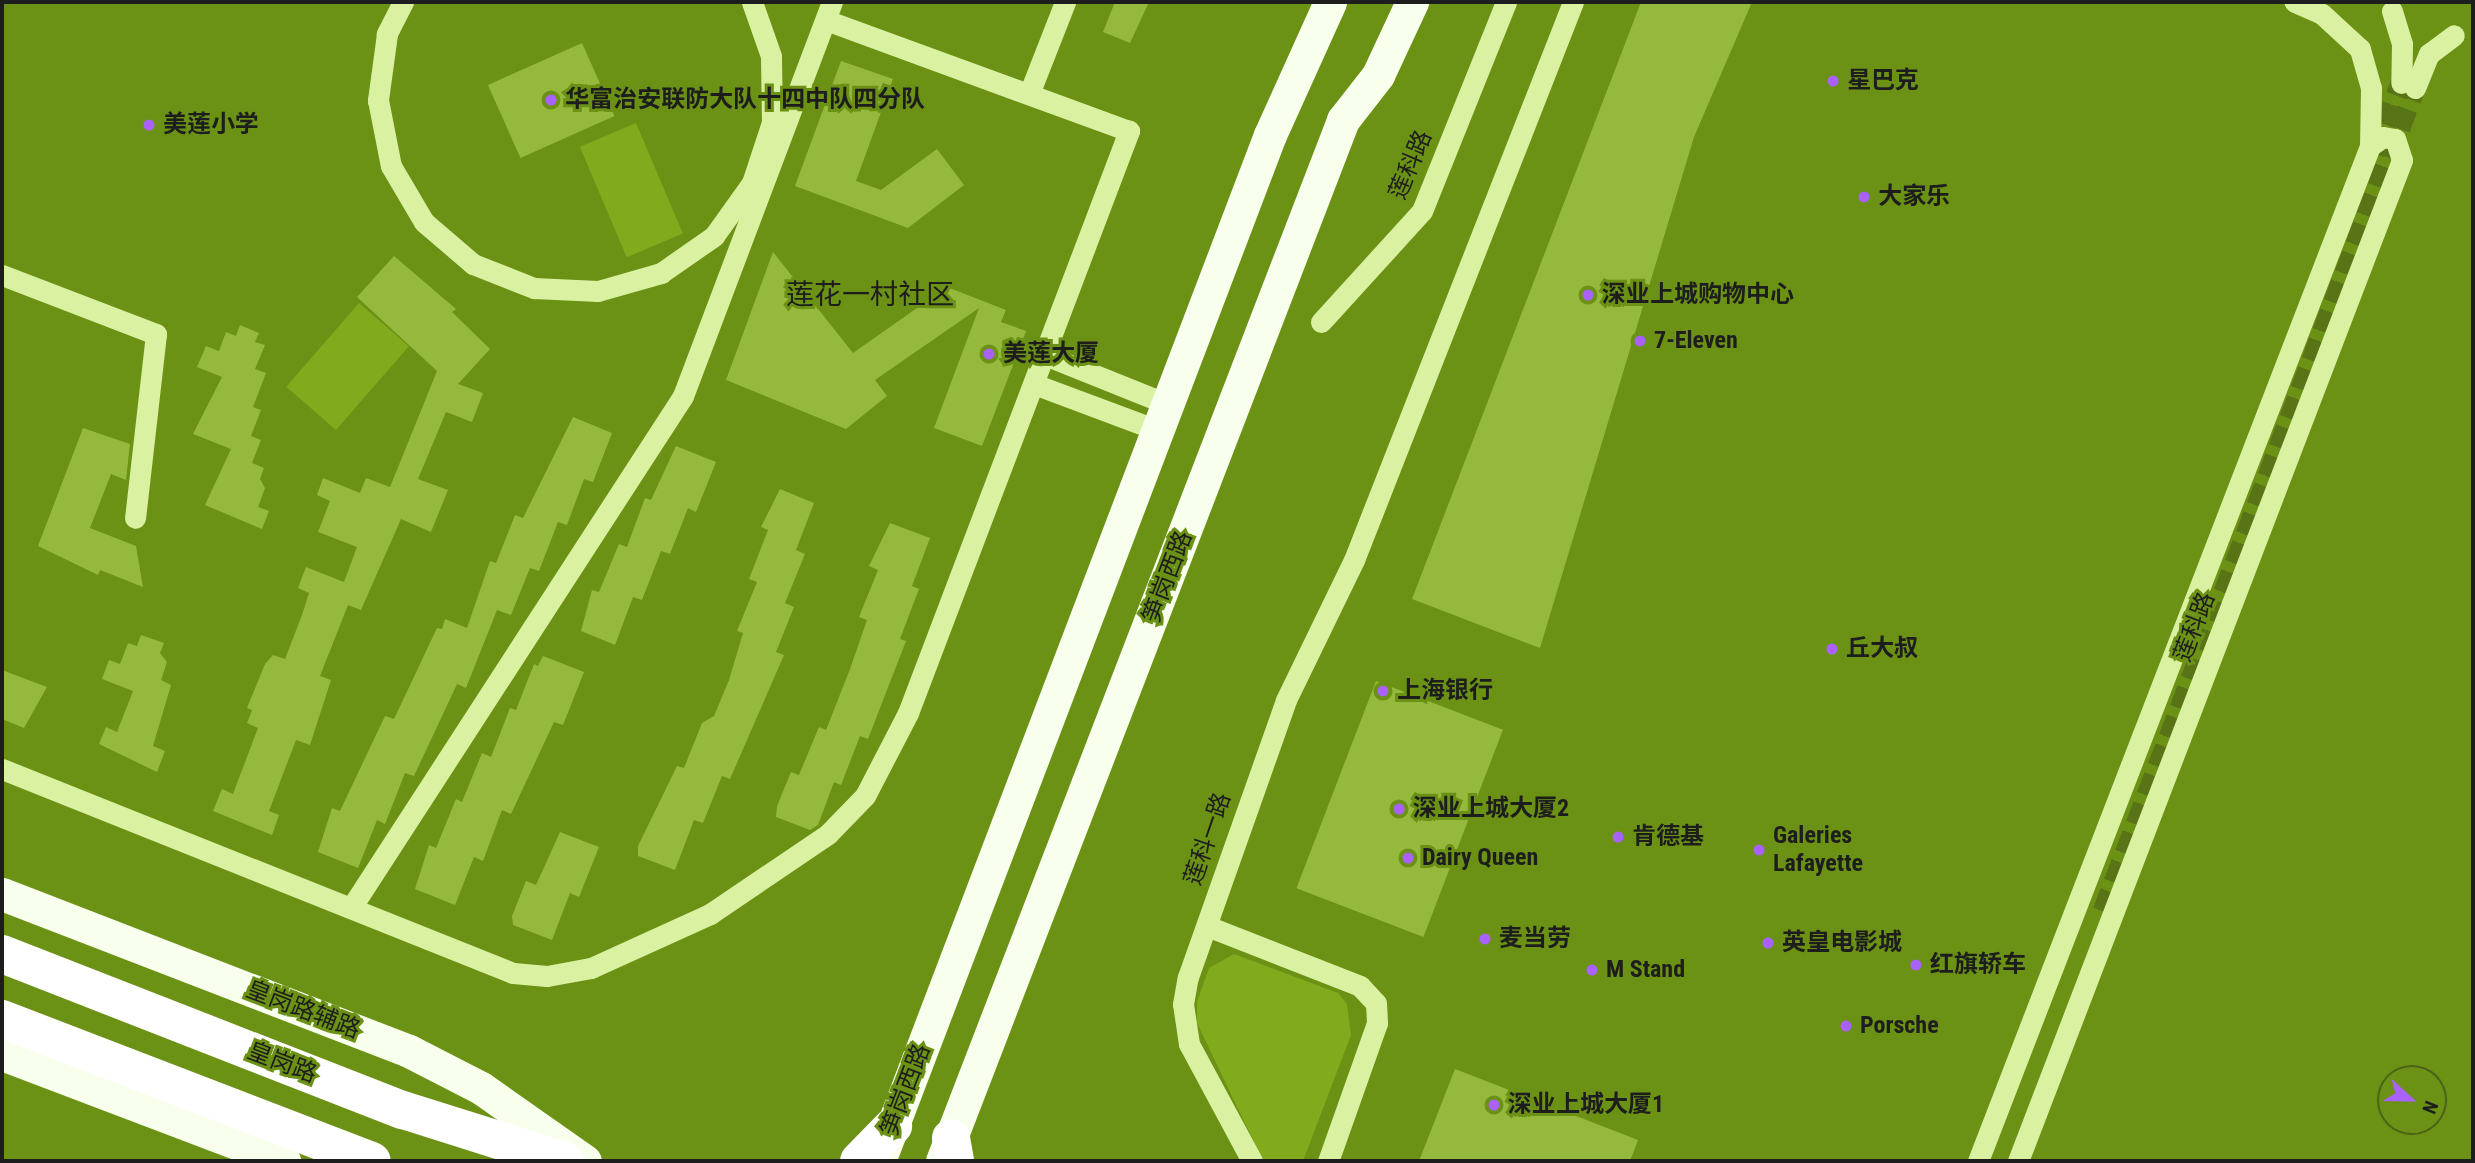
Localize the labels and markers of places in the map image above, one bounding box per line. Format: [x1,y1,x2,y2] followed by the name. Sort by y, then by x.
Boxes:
[1847,67,1919,95] place label: 星巴克
[1825,73,1841,89] marker: 星巴克
[565,86,925,114] place label: 华富治安联防大队十四中队四分队
[543,92,559,108] marker: 华富治安联防大队十四中队四分队
[163,111,259,139] place label: 美莲小学
[141,117,157,133] marker: 美莲小学
[1878,183,1950,211] place label: 大家乐
[1856,189,1872,205] marker: 大家乐
[1602,281,1794,309] place label: 深业上城购物中心
[1580,287,1596,303] marker: 深业上城购物中心
[1654,327,1738,355] place label: 7-Eleven
[1632,333,1648,349] marker: 7-Eleven
[1003,340,1099,368] place label: 美莲大厦
[981,346,997,362] marker: 美莲大厦
[1846,635,1918,663] place label: 丘大叔
[1824,641,1840,657] marker: 丘大叔
[1397,677,1493,705] place label: 上海银行
[1375,683,1391,699] marker: 上海银行
[1413,795,1569,823] place label: 深业上城大厦2
[1391,801,1407,817] marker: 深业上城大厦2
[1773,822,1863,878] place label: Galeries Lafayette
[1632,823,1704,851] place label: 肯德基
[1610,829,1626,845] marker: 肯德基
[1751,842,1767,858] marker: Galeries Lafayette
[1422,844,1538,872] place label: Dairy Queen
[1400,850,1416,866] marker: Dairy Queen
[1499,925,1571,953] place label: 麦当劳
[1782,929,1902,957] place label: 英皇电影城
[1477,931,1493,947] marker: 麦当劳
[1760,935,1776,951] marker: 英皇电影城
[1930,951,2026,979] place label: 红旗轿车
[1606,956,1685,984] place label: M Stand
[1908,957,1924,973] marker: 红旗轿车
[1584,962,1600,978] marker: M Stand
[1860,1012,1939,1040] place label: Porsche
[1838,1018,1854,1034] marker: Porsche
[1508,1091,1664,1119] place label: 深业上城大厦1
[1486,1097,1502,1113] marker: 深业上城大厦1

